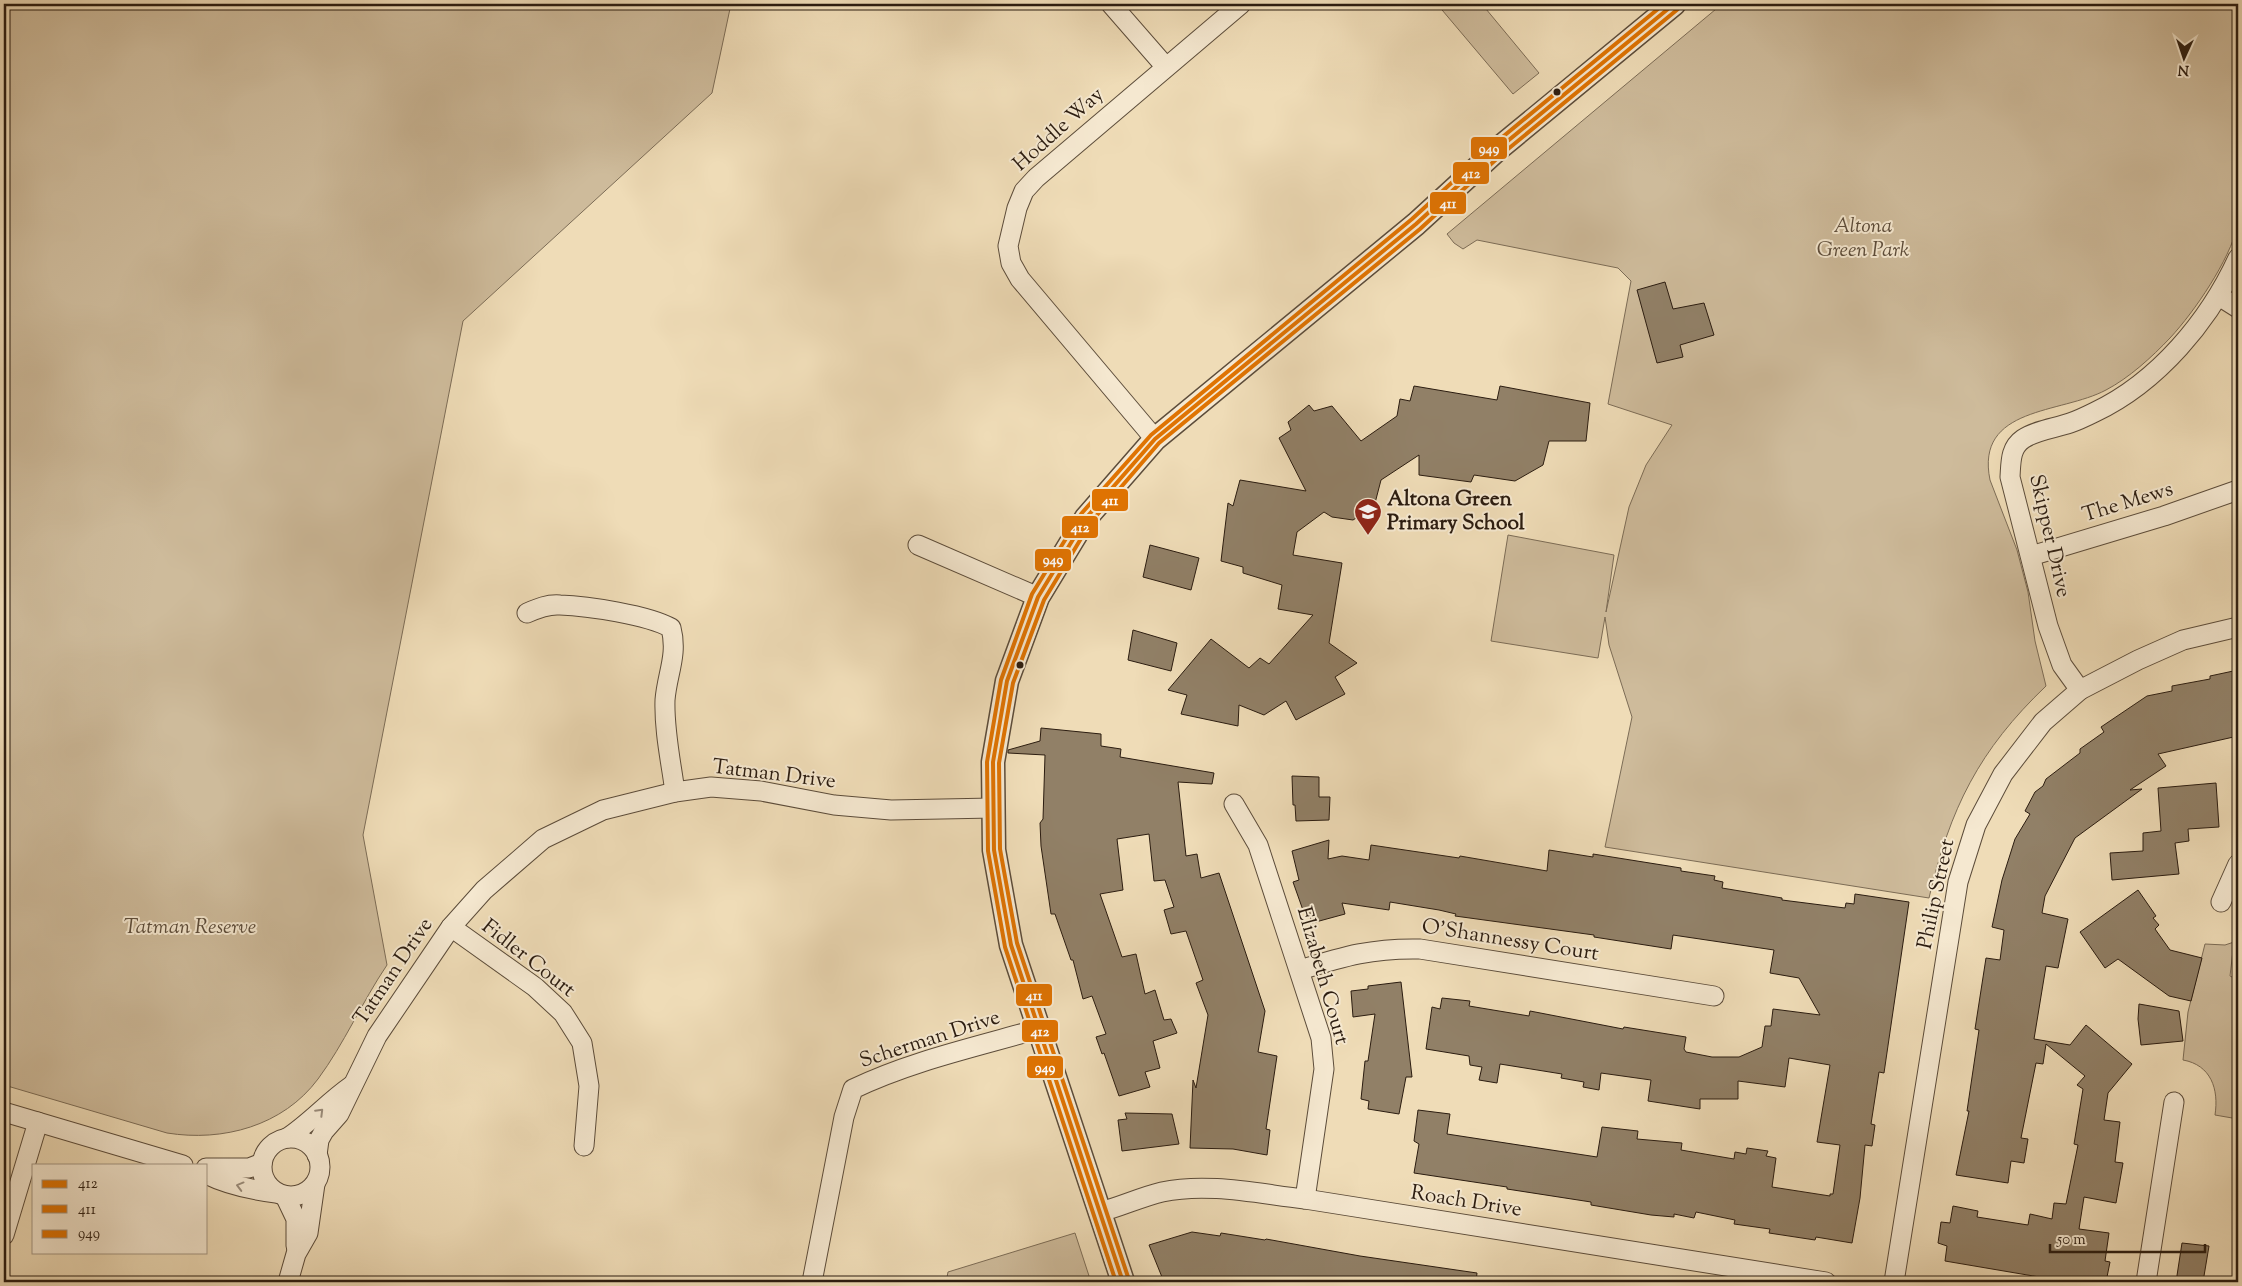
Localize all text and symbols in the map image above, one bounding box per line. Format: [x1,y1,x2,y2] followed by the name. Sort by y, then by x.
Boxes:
[2160,32,2210,82] north arrow
[2177,59,2190,79] text: N
[1007,81,1112,179] street label: Hoddle Way
[1552,87,1562,97] unlabelled marker
[1470,136,1508,160] line badge: 949
[1479,140,1499,160] text: 949
[1452,161,1490,185] line badge: 412
[1461,165,1481,185] text: 412
[1429,191,1467,215] line badge: 411
[1439,195,1457,215] text: 411
[1817,212,1910,266] park label: Altona Green Park
[2020,471,2078,601] street label: Skipper Drive
[2079,475,2177,531] street label: The Mews
[1387,485,1525,539] place label: Altona Green Primary School
[1091,488,1129,512] line badge: 411
[1101,492,1119,512] text: 411
[1353,497,1383,536] school or university icon: Altona Green Primary School
[1061,515,1099,539] line badge: 412
[1070,519,1090,539] text: 412
[1034,548,1072,572] line badge: 949
[1043,551,1063,571] text: 949
[1015,660,1025,670] unlabelled marker
[711,753,837,797] street label: Tatman Drive
[1911,836,1963,952] street label: Philip Street
[1288,904,1356,1048] street label: Elizabeth Court
[347,912,441,1032] street label: Tatman Drive
[1419,912,1601,970] street label: O'Shannessy Court
[124,913,256,943] park label: Tatman Reserve
[475,913,581,1005] street label: Fidler Court
[1015,983,1053,1007] line badge: 411
[1025,987,1043,1007] text: 411
[856,1003,1004,1077] street label: Scherman Drive
[1021,1019,1059,1043] line badge: 412
[1030,1023,1050,1043] text: 412
[1026,1055,1064,1079] line badge: 949
[1035,1059,1055,1079] text: 949
[314,1109,323,1118] one-way arrow
[32,1164,208,1254] legend
[78,1174,98,1195] text: 412
[1408,1178,1524,1226] street label: Roach Drive
[237,1182,245,1192] one-way arrow
[78,1200,96,1221] text: 411
[2050,1221,2204,1253] scale bar
[78,1224,100,1245] text: 949
[2056,1230,2086,1251] text: 50 m

